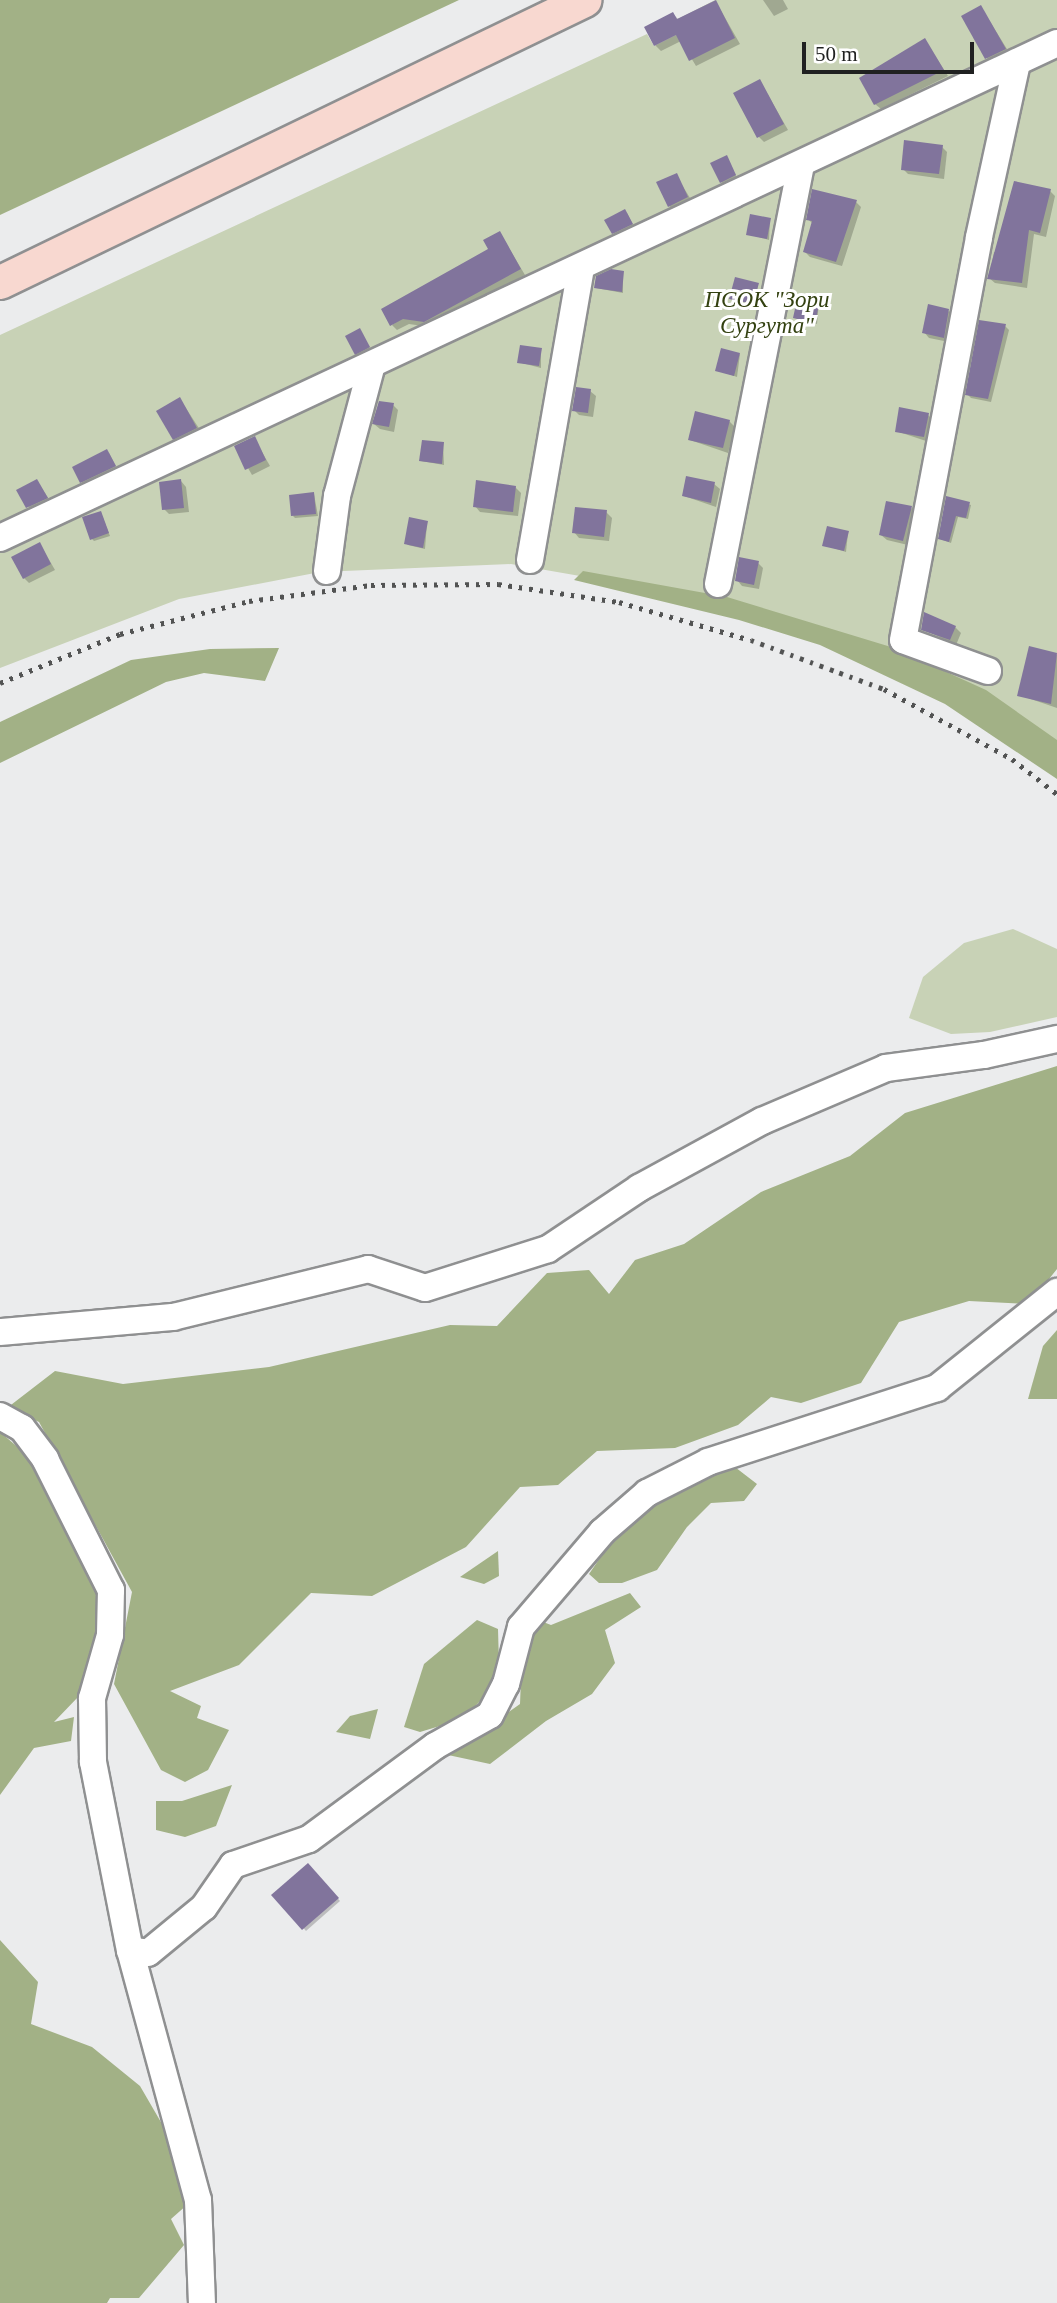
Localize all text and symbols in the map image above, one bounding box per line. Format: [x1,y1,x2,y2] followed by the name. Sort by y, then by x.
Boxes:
[805,28,976,72] scale bar
[815,42,858,66] text: 50 m
[704,286,830,340] park label: ПСОК "Зори Сургута"

